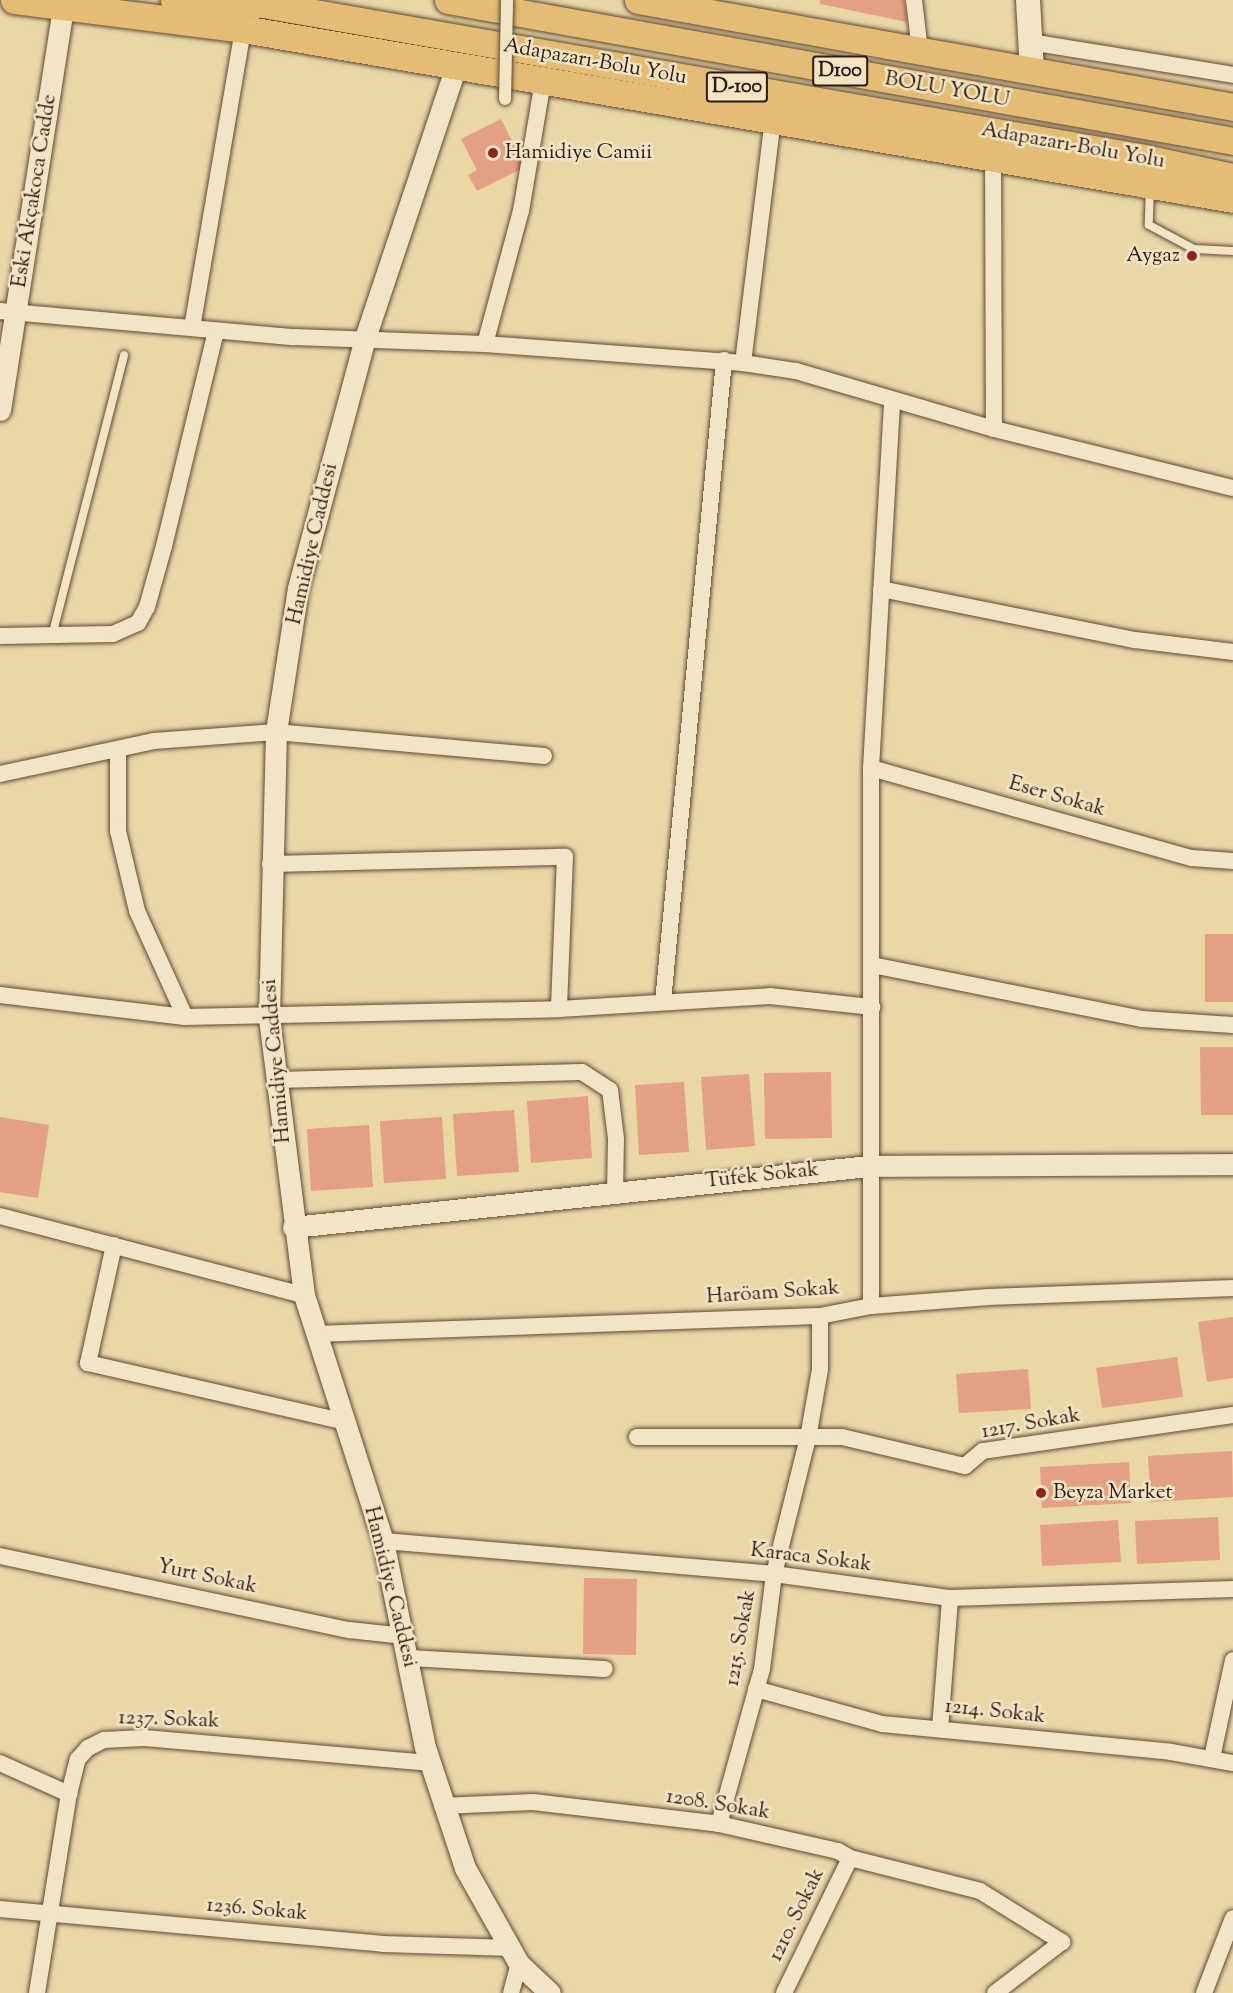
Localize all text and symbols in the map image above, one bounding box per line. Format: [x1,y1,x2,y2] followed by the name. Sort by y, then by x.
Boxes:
[501,33,689,91] street label: Adapazarı-Bolu Yolu
[812,54,868,88] road number: D100
[883,67,1011,113] street label: BOLU YOLU
[706,70,768,104] road number: D-100
[7,93,63,289] street label: Eski Akçakoca Cadde
[979,117,1167,175] street label: Adapazarı-Bolu Yolu
[505,140,652,166] place label: Hamidiye Camii
[486,146,500,160] marker: Hamidiye Camii
[1126,243,1180,269] place label: Aygaz
[1185,249,1199,263] marker: Aygaz
[282,461,344,627] street label: Hamidiye Caddesi
[1006,771,1108,823] street label: Eser Sokak
[257,978,297,1144] street label: Hamidiye Caddesi
[704,1158,820,1194] street label: Tüfek Sokak
[706,1276,840,1310] street label: Haröam Sokak
[980,1403,1082,1445] street label: 1217. Sokak
[1053,1480,1173,1506] place label: Beyza Market
[1034,1486,1048,1500] marker: Beyza Market
[358,1504,422,1670] street label: Hamidiye Caddesi
[749,1538,873,1578] street label: Karaca Sokak
[155,1554,259,1600] street label: Yurt Sokak
[720,1588,762,1688] street label: 1215. Sokak
[943,1694,1047,1730] street label: 1214. Sokak
[118,1706,220,1734] street label: 1237. Sokak
[664,1784,772,1826] street label: 1208. Sokak
[764,1864,830,1966] street label: 1210. Sokak
[205,1893,309,1927] street label: 1236. Sokak

